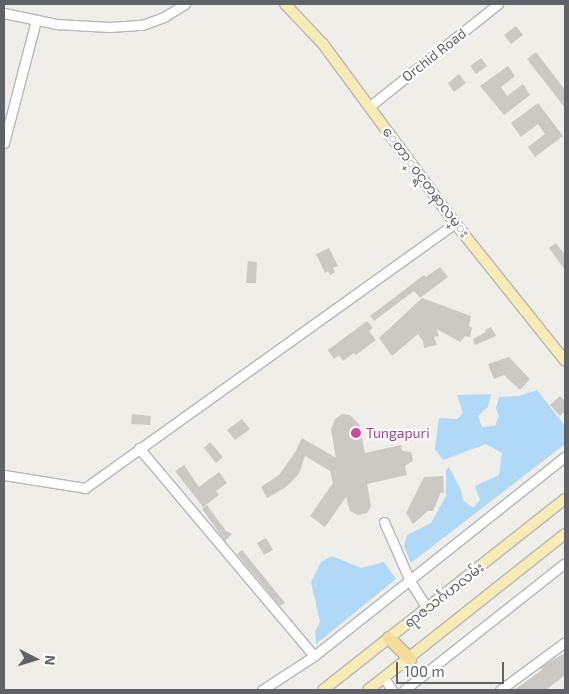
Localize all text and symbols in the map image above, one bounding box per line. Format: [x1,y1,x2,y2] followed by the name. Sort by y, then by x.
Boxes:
[399,25,469,85] street label: Orchid Road
[379,123,473,241] street label: ေတာ္၀င္ရတနာလမ္း
[366,425,430,441] place label: Tungapuri
[350,427,362,439] marker: Tungapuri
[401,559,487,631] street label: ရာဇသင်္ဂဟလမ်း
[10,634,60,684] north arrow
[399,652,506,684] scale bar
[42,655,59,666] text: N
[404,662,445,680] text: 100 m

